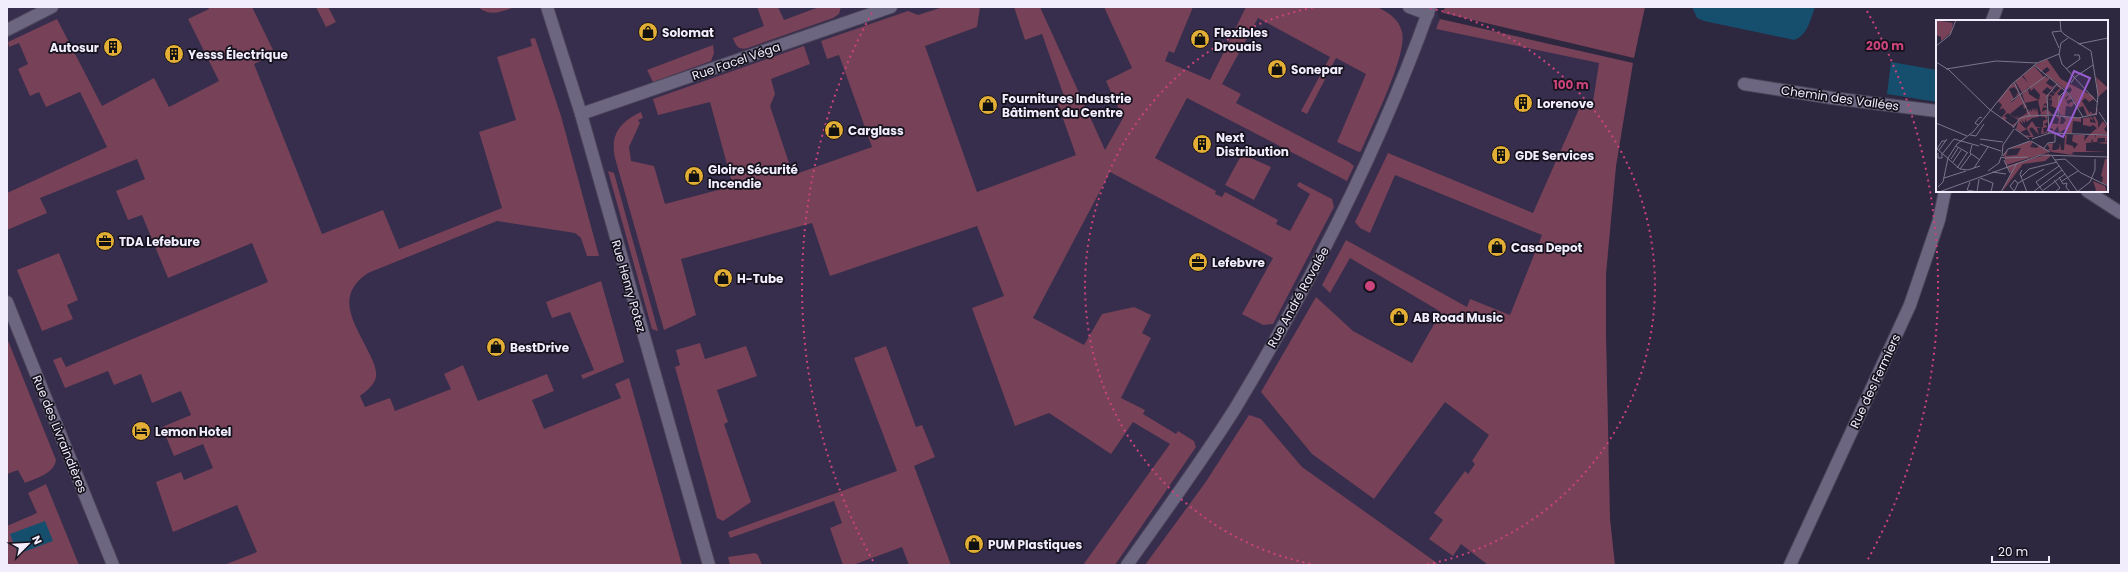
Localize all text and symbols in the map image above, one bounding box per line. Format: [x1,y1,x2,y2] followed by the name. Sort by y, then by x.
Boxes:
[1936,20,2108,192] inset map
[637,21,659,43] shop icon: Solomat
[662,24,714,41] place label: Solomat
[1214,24,1268,55] place label: Flexibles Drouais
[1189,28,1211,50] shop icon: Flexibles Drouais
[102,36,124,58] building icon: Autosur
[1866,37,1904,54] text: 200 m
[690,38,782,84] street label: Rue Facel Véga
[50,39,99,56] place label: Autosur
[163,43,185,65] building icon: Yesss Électrique
[188,46,289,63] place label: Yesss Électrique
[1266,58,1288,80] shop icon: Sonepar
[1291,61,1343,78] place label: Sonepar
[1553,76,1589,93] text: 100 m
[1780,81,1900,115] street label: Chemin des Vallées
[1002,90,1132,121] place label: Fournitures Industrie Bâtiment du Centre
[1512,92,1534,114] building icon: Lorenove
[977,94,999,116] shop icon: Fournitures Industrie Bâtiment du Centre
[1537,95,1594,112] place label: Lorenove
[823,119,845,141] shop icon: Carglass
[848,122,904,139] place label: Carglass
[1216,129,1289,160] place label: Next Distribution
[1191,133,1213,155] building icon: Next Distribution
[1490,144,1512,166] building icon: GDE Services
[1515,147,1595,164] place label: GDE Services
[708,161,799,192] place label: Gloire Sécurité Incendie
[683,165,705,187] shop icon: Gloire Sécurité Incendie
[94,230,116,252] office icon: TDA Lefebure
[119,233,200,250] place label: TDA Lefebure
[1486,236,1508,258] shop icon: Casa Depot
[608,238,650,334] street label: Rue Henry Potez
[1511,239,1583,256] place label: Casa Depot
[1263,244,1333,350] street label: Rue André Ravalée
[1187,251,1209,273] office icon: Lefebvre
[1212,254,1266,271] place label: Lefebvre
[712,267,734,289] shop icon: H-Tube
[737,270,784,287] place label: H-Tube
[1363,279,1377,293] centre of rings
[1388,306,1410,328] shop icon: AB Road Music
[1413,309,1503,326] place label: AB Road Music
[1846,331,1904,431] street label: Rue des Fermiers
[485,336,507,358] shop icon: BestDrive
[510,339,570,356] place label: BestDrive
[29,373,91,495] street label: Rue des Livraindières
[130,420,152,442] hotel icon: Lemon Hotel
[155,423,231,440] place label: Lemon Hotel
[8,524,48,564] north arrow
[28,533,46,547] text: N
[963,533,985,555] shop icon: PUM Plastiques
[988,536,1082,553] place label: PUM Plastiques
[1992,538,2049,564] scale bar
[1998,543,2028,560] text: 20 m

